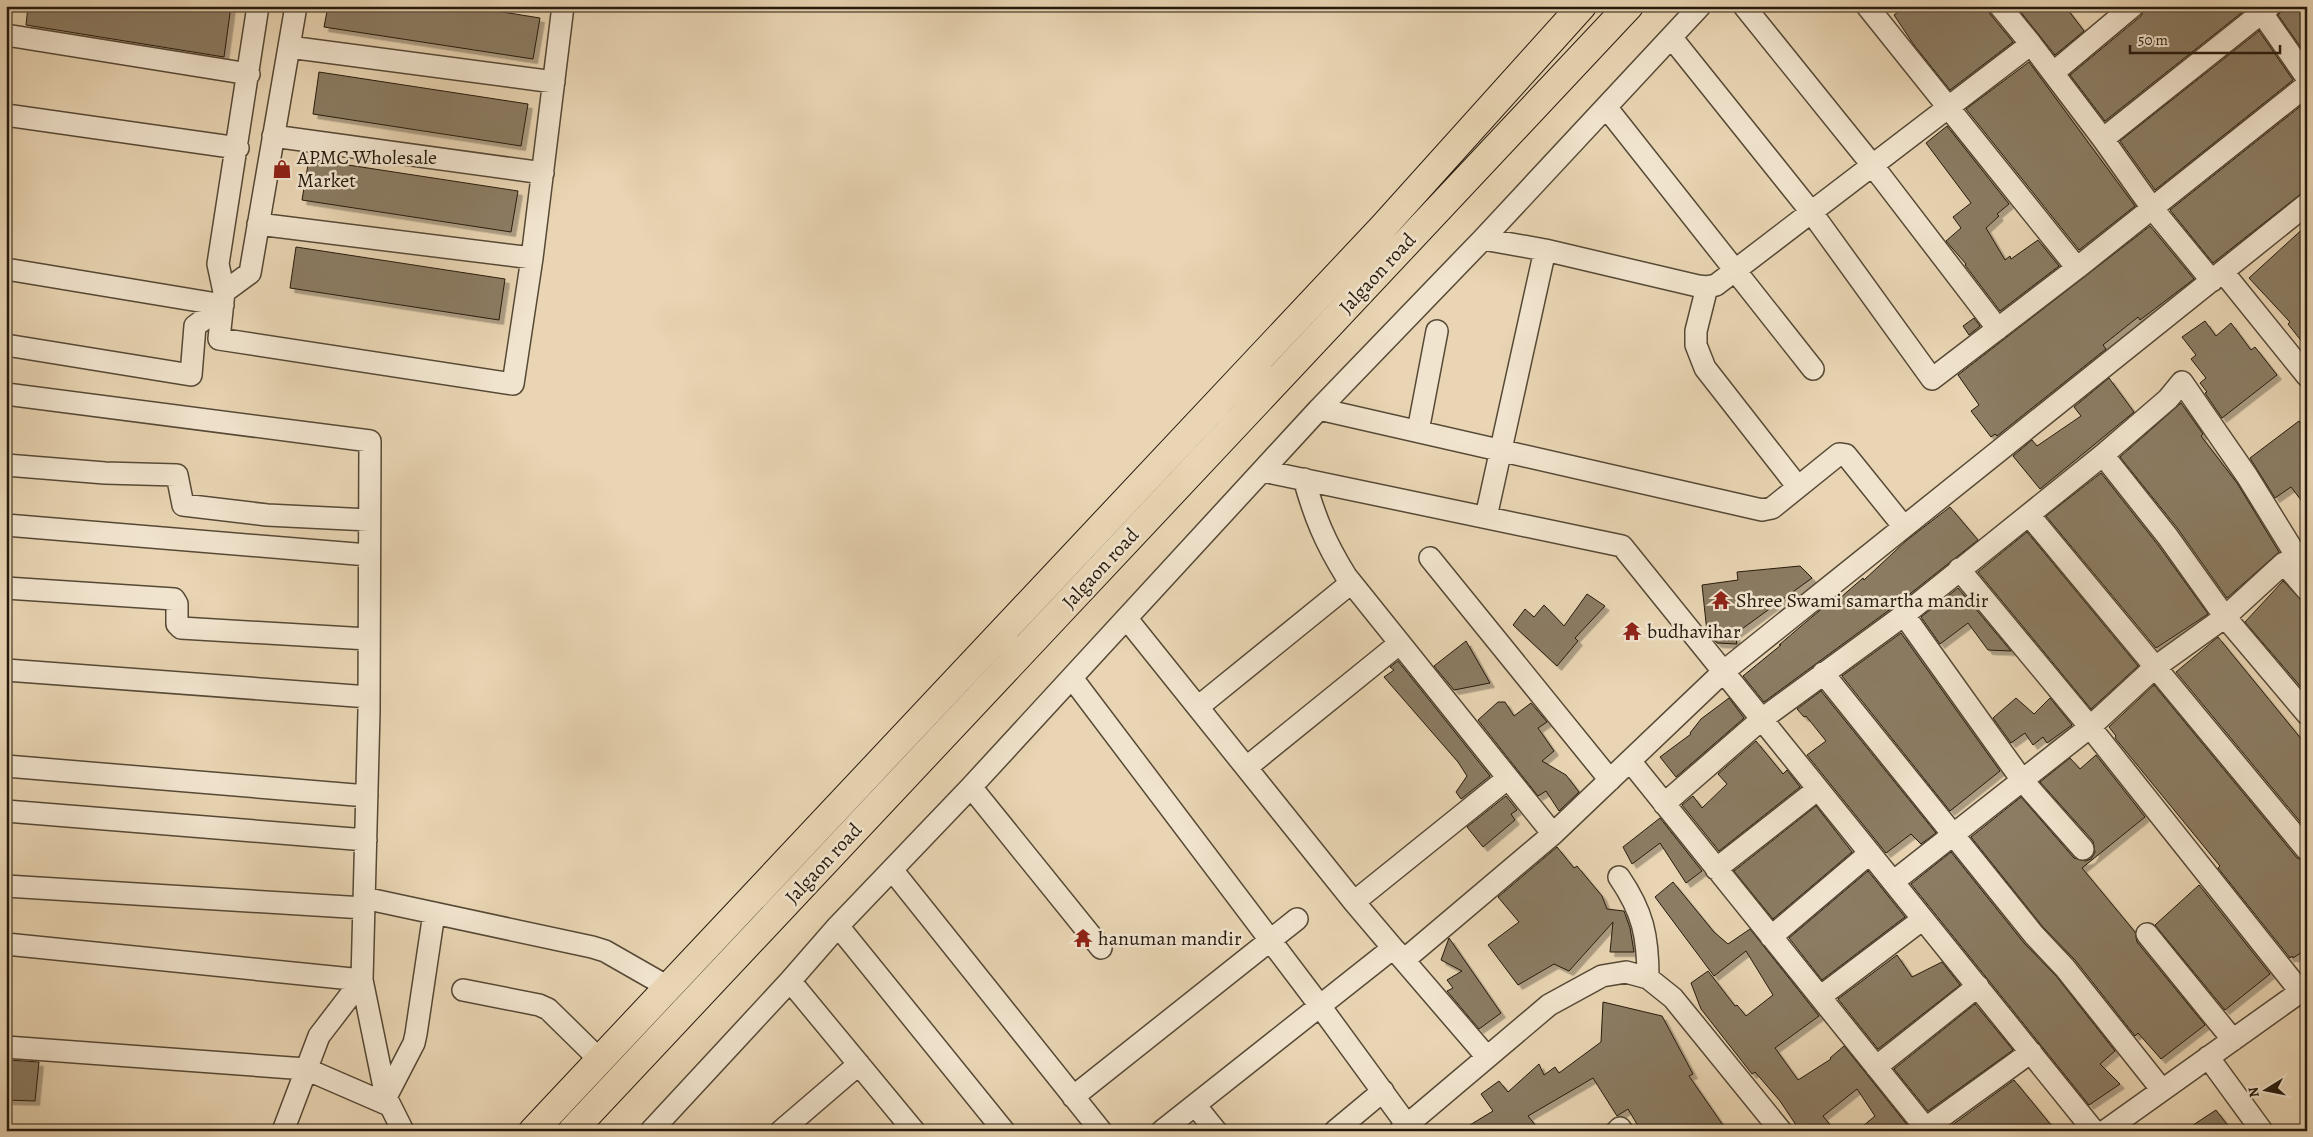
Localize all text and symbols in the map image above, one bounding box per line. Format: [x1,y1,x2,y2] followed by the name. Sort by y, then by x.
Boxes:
[2130,22,2280,54] scale bar
[2138,30,2168,50] text: 50 m
[296,144,437,194] place label: APMC Wholesale Market
[271,158,293,180] shop icon: APMC Wholesale Market
[1333,227,1422,320] street label: Jalgaon road
[1056,522,1145,615] street label: Jalgaon road
[1736,587,1989,614] place label: Shree Swami samartha mandir
[1710,589,1732,611] temple icon: Shree Swami samartha mandir
[1647,618,1741,645] place label: budhavihar
[1621,620,1643,642] temple icon: budhavihar
[779,817,868,910] street label: Jalgaon road
[1098,925,1242,952] place label: hanuman mandir
[1072,927,1094,949] temple icon: hanuman mandir
[2240,1064,2290,1114] north arrow
[2243,1085,2264,1099] text: N

